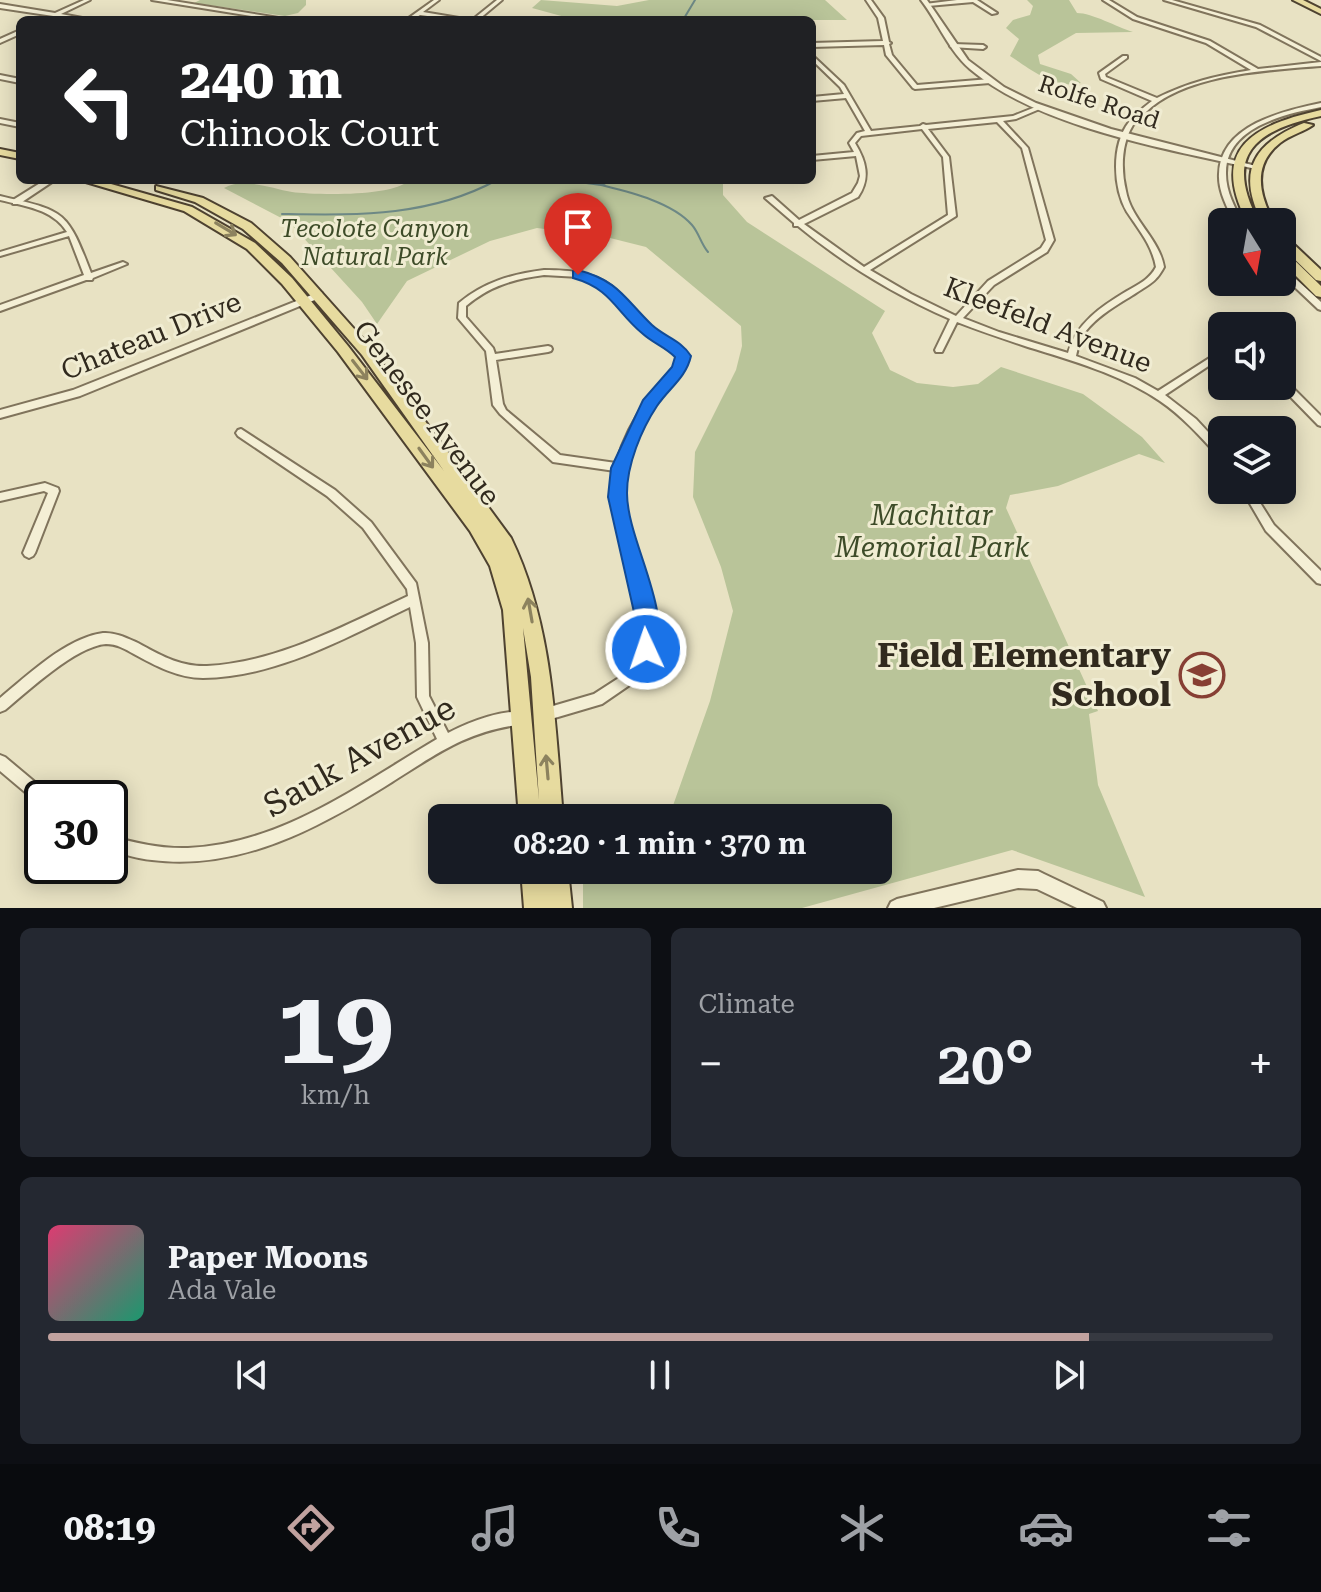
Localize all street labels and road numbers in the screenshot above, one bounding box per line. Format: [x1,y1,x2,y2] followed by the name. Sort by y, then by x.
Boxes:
[1035,69,1163,135] street label: Rolfe Road
[940,270,1156,380] street label: Kleefeld Avenue
[56,285,246,387] street label: Chateau Drive
[347,314,507,512] street label: Genesee Avenue
[256,687,462,825] street label: Sauk Avenue

